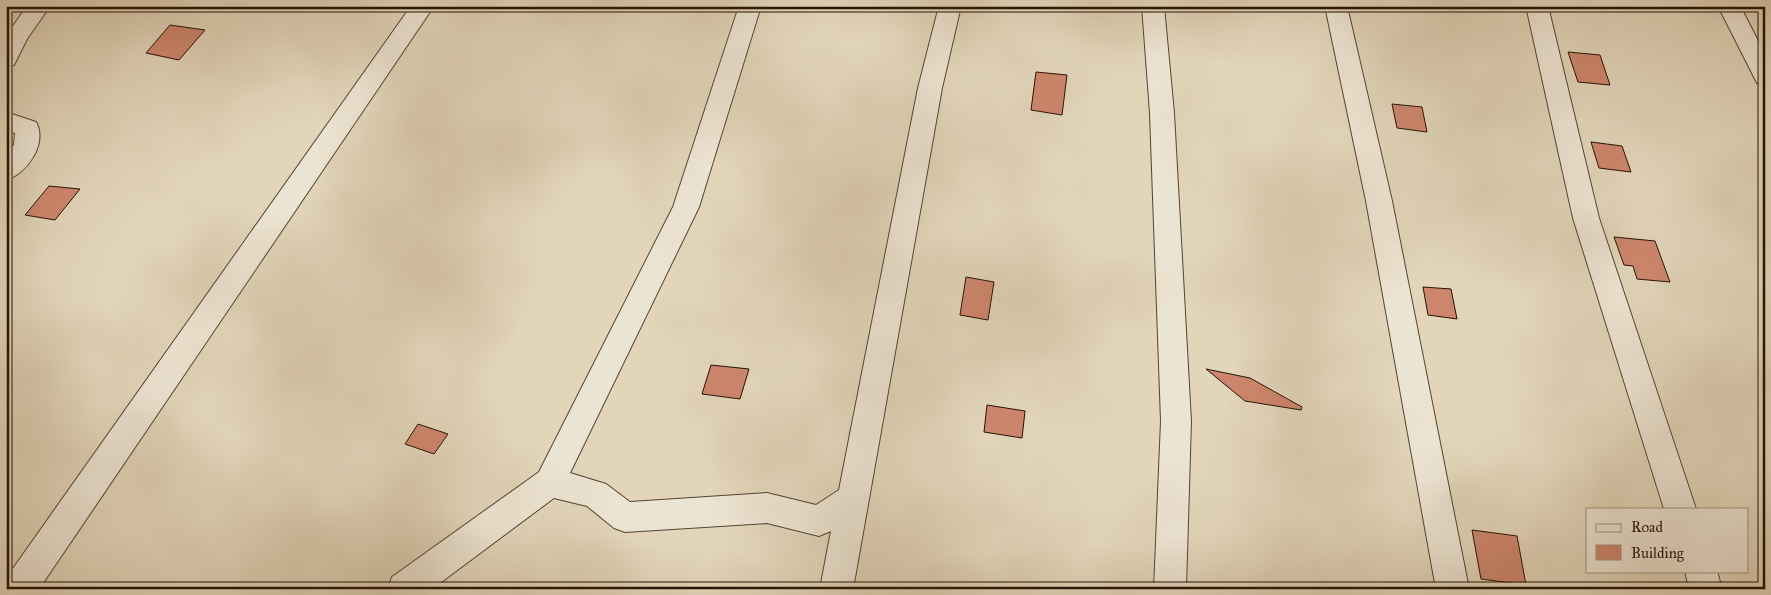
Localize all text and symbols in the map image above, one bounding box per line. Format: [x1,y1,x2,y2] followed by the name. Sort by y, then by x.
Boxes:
[1586,508,1748,572] legend
[1631,518,1663,536] text: Road
[1631,544,1685,562] text: Building

